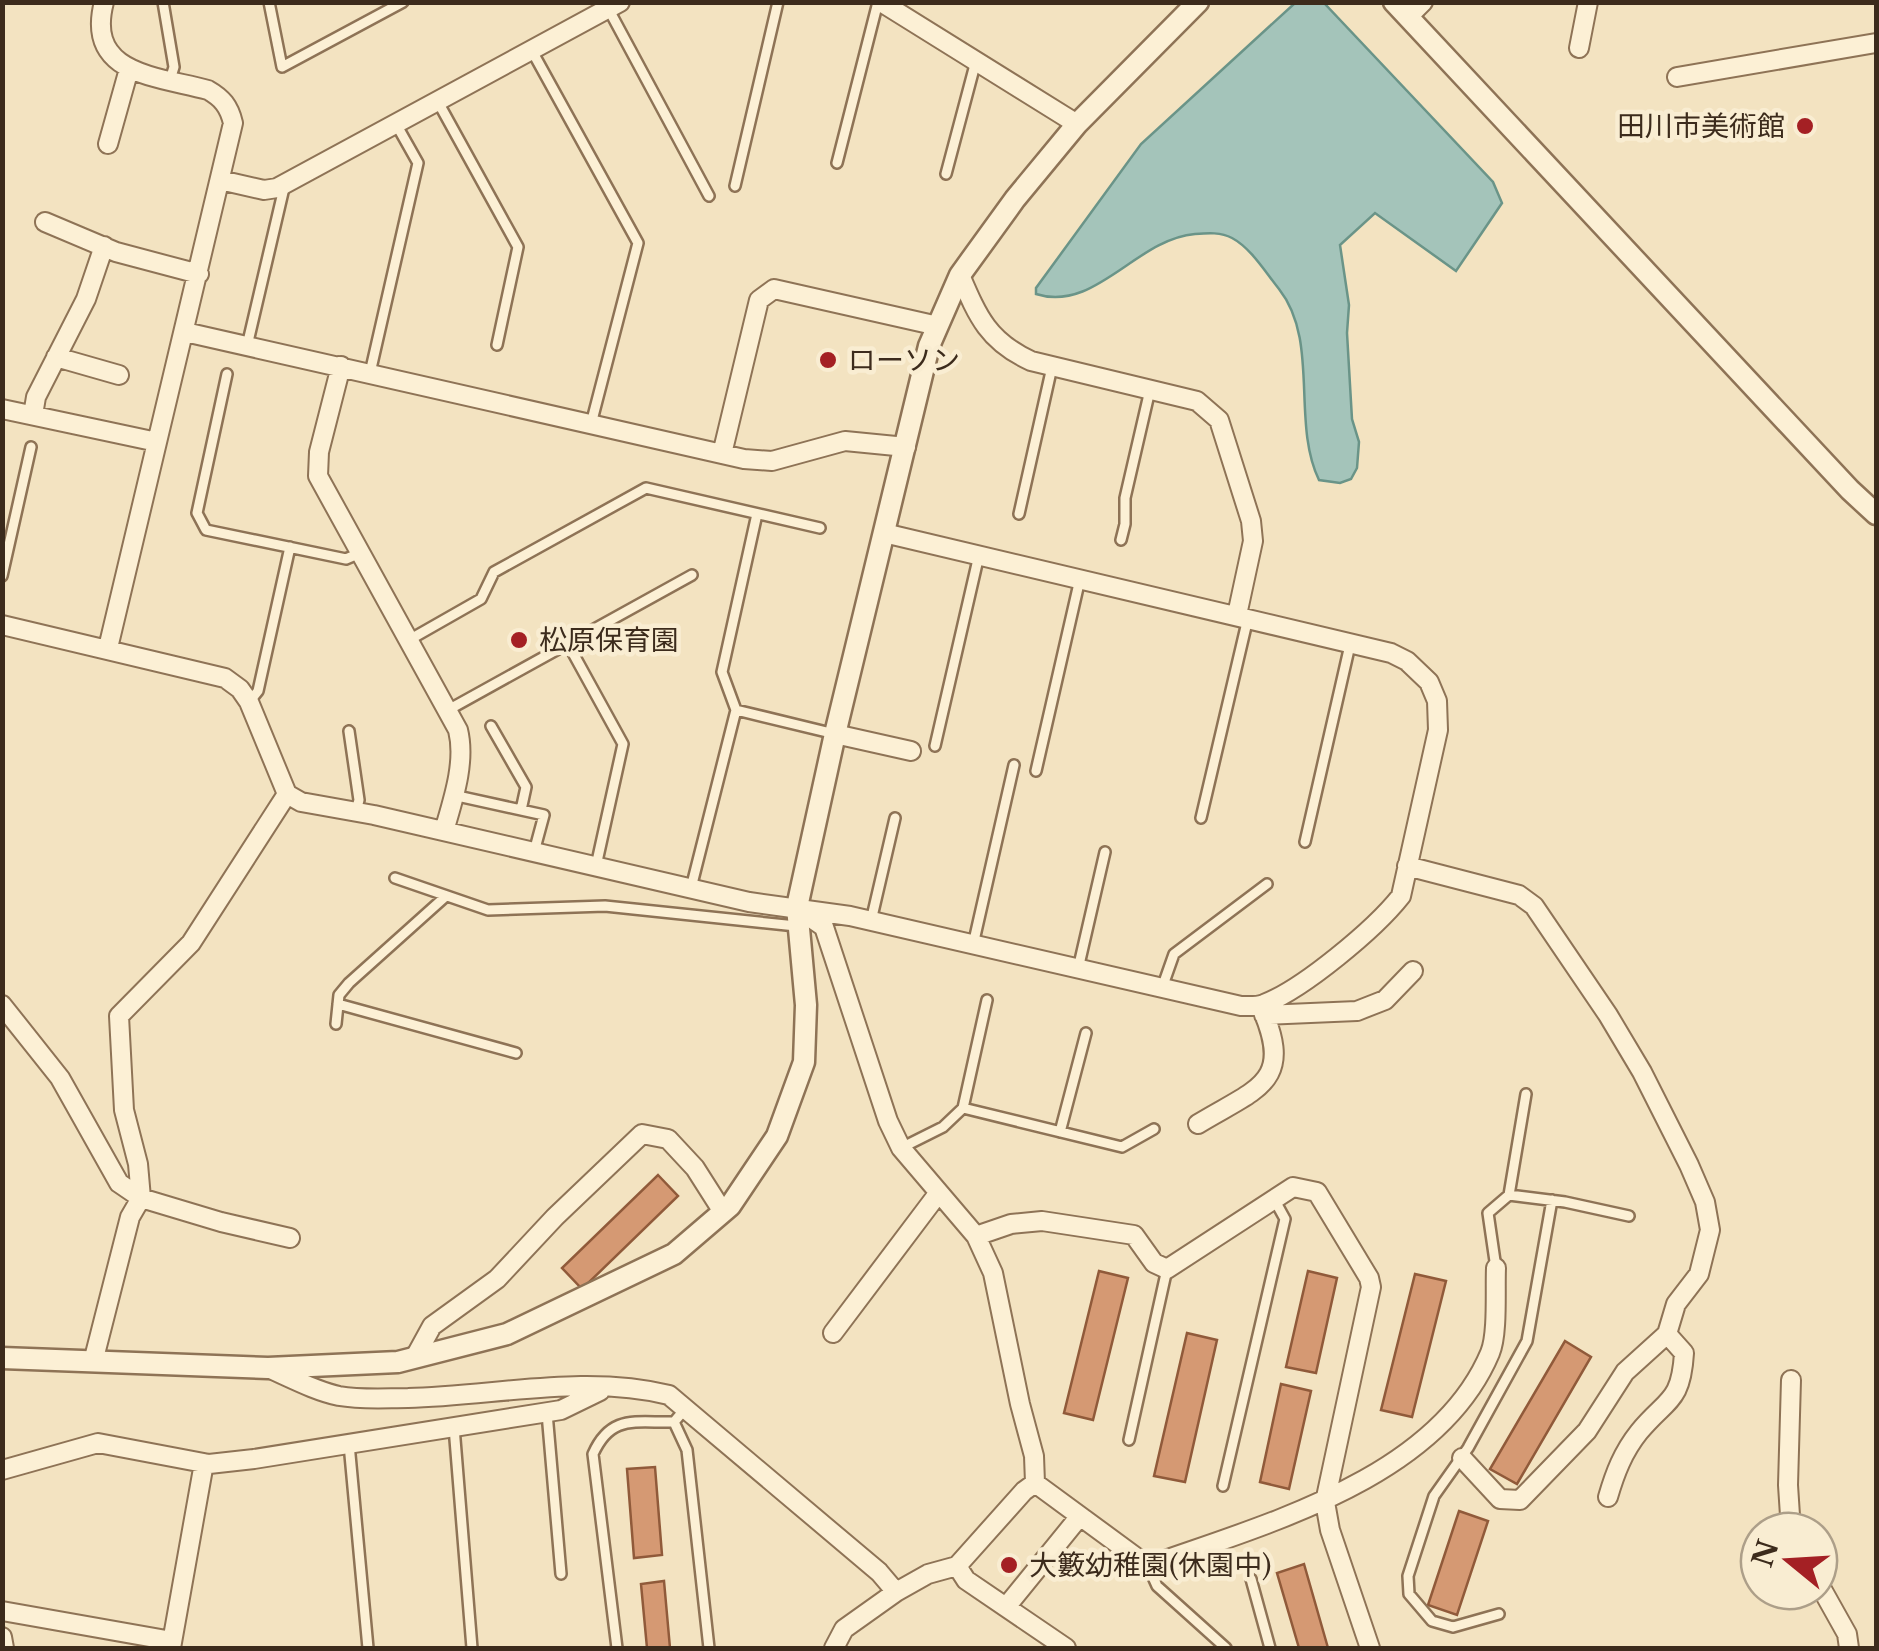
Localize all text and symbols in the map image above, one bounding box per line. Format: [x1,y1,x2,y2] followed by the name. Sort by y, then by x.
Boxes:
[1617,109,1785,144] place label: 田川市美術館
[1794,115,1816,137] marker: 田川市美術館
[848,343,960,378] place label: ローソン
[817,349,839,371] marker: ローソン
[539,623,679,658] place label: 松原保育園
[508,629,530,651] marker: 松原保育園
[1739,1511,1839,1611] north arrow
[1745,1536,1786,1571] text: N
[1029,1548,1272,1583] place label: 大籔幼稚園(休園中)
[998,1554,1020,1576] marker: 大籔幼稚園(休園中)

